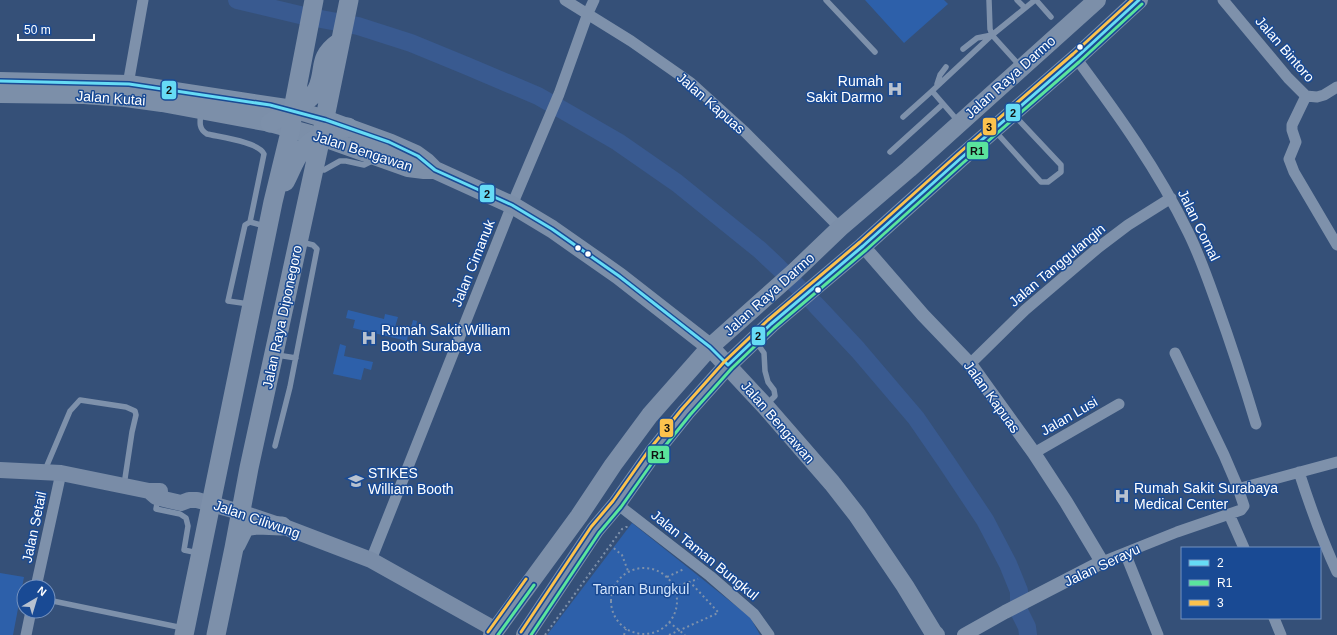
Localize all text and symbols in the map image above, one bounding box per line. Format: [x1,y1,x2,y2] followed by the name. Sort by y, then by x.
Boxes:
[1252,13,1318,85] street label: Jalan Bintoro
[18,16,94,42] scale bar
[24,23,51,37] text: 50 m
[962,32,1059,122] street label: Jalan Raya Darmo
[1075,42,1085,52] unlabelled marker
[674,69,748,137] street label: Jalan Kapuas
[806,73,883,105] place label: Rumah Sakit Darmo
[161,80,177,100] line badge: 2
[886,80,904,98] hospital icon: Rumah Sakit Darmo
[166,84,172,96] text: 2
[76,88,146,108] street label: Jalan Kutai
[1005,103,1021,122] line badge: 2
[1010,107,1016,119] text: 2
[982,117,997,136] line badge: 3
[986,121,992,133] text: 3
[311,127,415,175] street label: Jalan Bengawan
[966,141,989,160] line badge: R1
[970,145,984,157] text: R1
[479,184,495,203] line badge: 2
[1175,187,1223,263] street label: Jalan Comal
[484,188,490,200] text: 2
[448,216,498,309] street label: Jalan Cimanuk
[1006,220,1108,310] street label: Jalan Tanggulangin
[573,243,583,253] unlabelled marker
[259,244,305,390] street label: Jalan Raya Diponegoro
[583,249,593,259] unlabelled marker
[721,249,818,339] street label: Jalan Raya Darmo
[813,285,823,295] unlabelled marker
[381,322,510,354] place label: Rumah Sakit William Booth Surabaya
[751,326,766,346] line badge: 2
[360,329,378,347] hospital icon: Rumah Sakit William Booth Surabaya
[755,330,761,342] text: 2
[961,358,1023,436] street label: Jalan Kapuas
[738,378,818,466] street label: Jalan Bengawan
[1038,393,1100,439] street label: Jalan Lusi
[659,418,674,438] line badge: 3
[664,422,670,434] text: 3
[647,445,670,464] line badge: R1
[651,449,665,461] text: R1
[368,465,454,497] place label: STIKES William Booth
[347,472,365,490] school or university icon: STIKES William Booth
[1134,480,1278,512] place label: Rumah Sakit Surabaya Medical Center
[1113,487,1131,505] hospital icon: Rumah Sakit Surabaya Medical Center
[19,490,49,564] street label: Jalan Setail
[212,497,302,541] street label: Jalan Ciliwung
[648,507,762,603] street label: Jalan Taman Bungkul
[1062,540,1142,590] street label: Jalan Serayu
[1181,547,1321,619] legend
[1217,556,1224,570] text: 2
[1217,576,1233,590] text: R1
[16,579,56,619] north arrow
[593,581,689,597] park label: Taman Bungkul
[35,584,49,598] text: N
[1217,596,1224,610] text: 3

